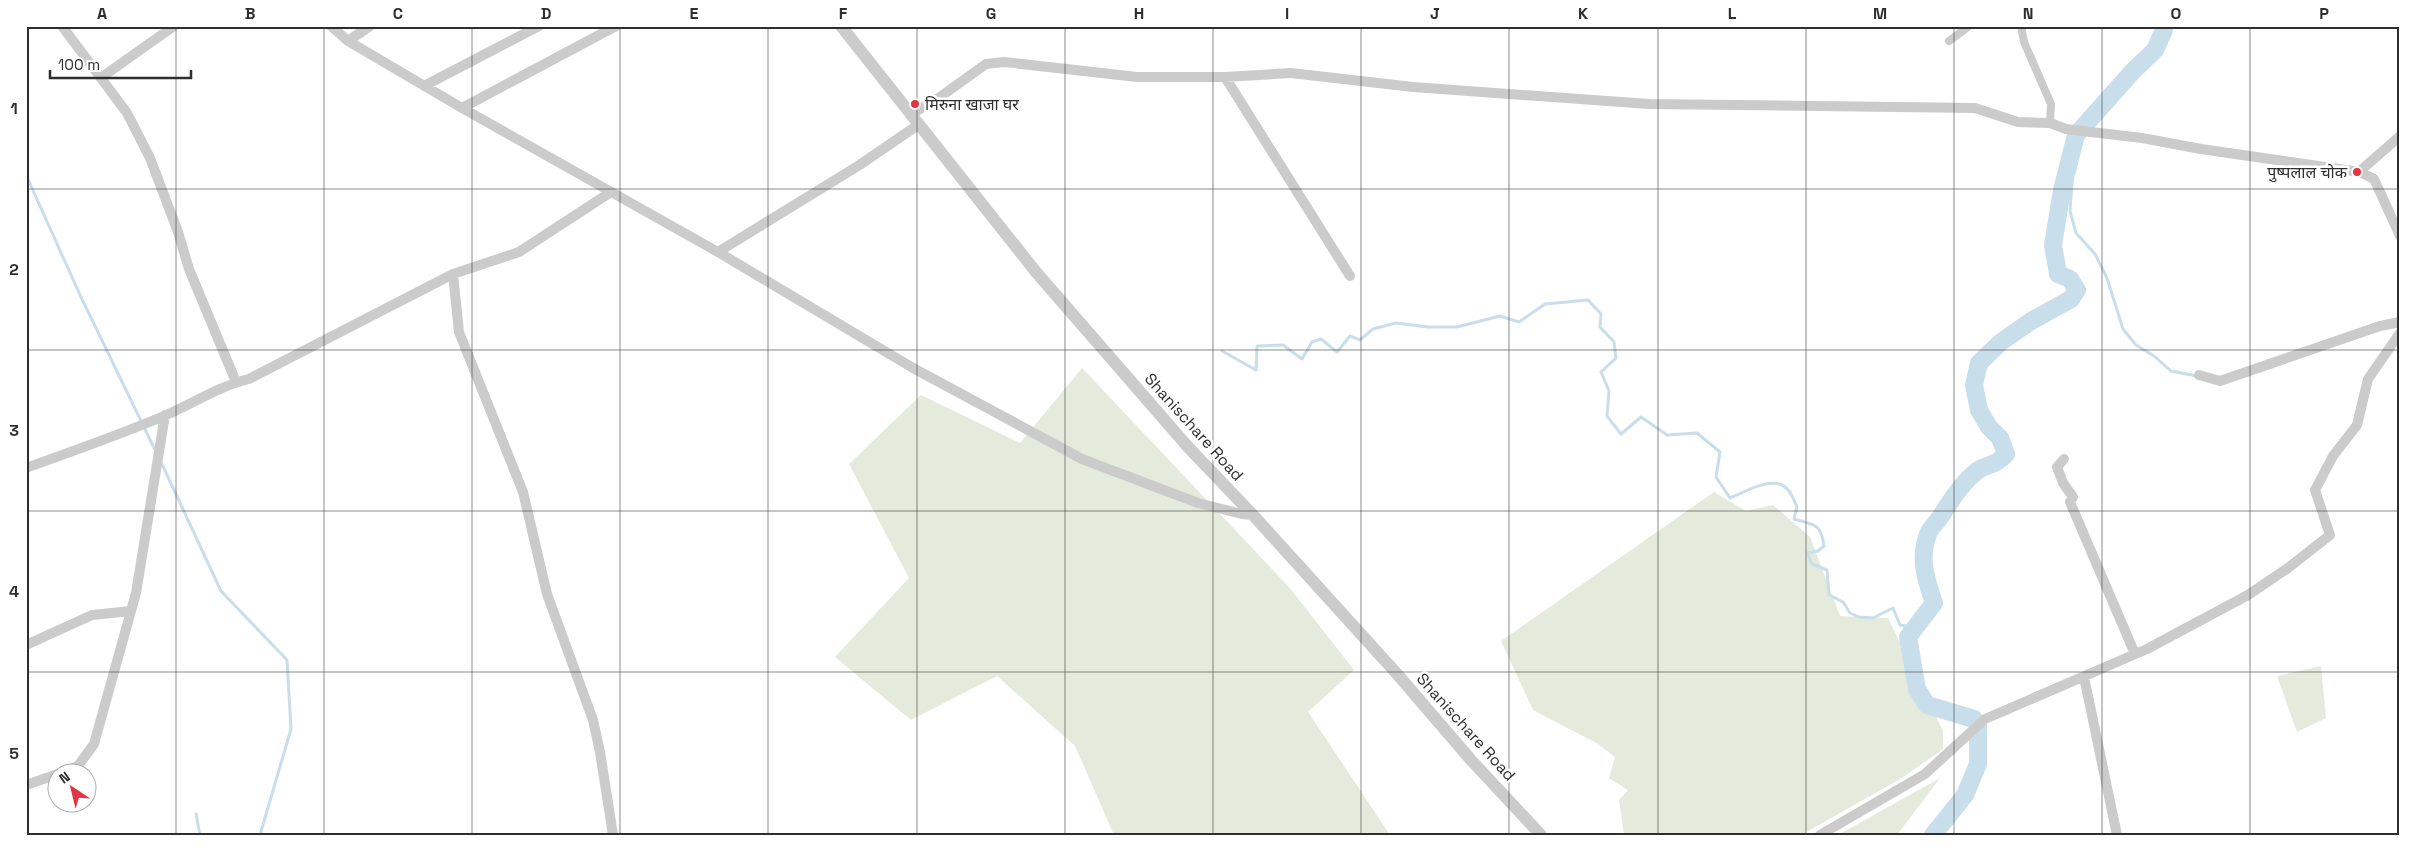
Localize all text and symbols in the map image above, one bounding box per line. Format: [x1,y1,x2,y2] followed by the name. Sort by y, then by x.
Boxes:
[97,3,107,24] text: A
[245,3,255,24] text: B
[393,3,403,24] text: C
[541,3,551,24] text: D
[690,3,699,24] text: E
[839,3,848,24] text: F
[986,3,996,24] text: G
[1134,3,1144,24] text: H
[1285,3,1289,24] text: I
[1430,3,1440,24] text: J
[1578,3,1588,24] text: K
[1728,3,1737,24] text: L
[1873,3,1887,24] text: M
[2023,3,2033,24] text: N
[2171,3,2182,24] text: O
[2319,3,2329,24] text: P
[50,48,191,80] scale bar
[58,55,100,74] text: 100 m
[925,94,1019,115] place label: मिरुना खाजा घर
[10,98,18,119] text: 1
[909,98,921,110] marker: मिरुना खाजा घर
[2267,162,2348,183] place label: पुष्पलाल चोक
[2351,166,2363,178] marker: पुष्पलाल चोक
[9,259,19,280] text: 2
[1140,369,1248,485] street label: Shanischare Road
[9,420,19,441] text: 3
[9,581,19,602] text: 4
[1412,669,1520,785] street label: Shanischare Road
[9,743,19,764] text: 5
[48,764,98,814] north arrow
[56,767,74,787] text: N

